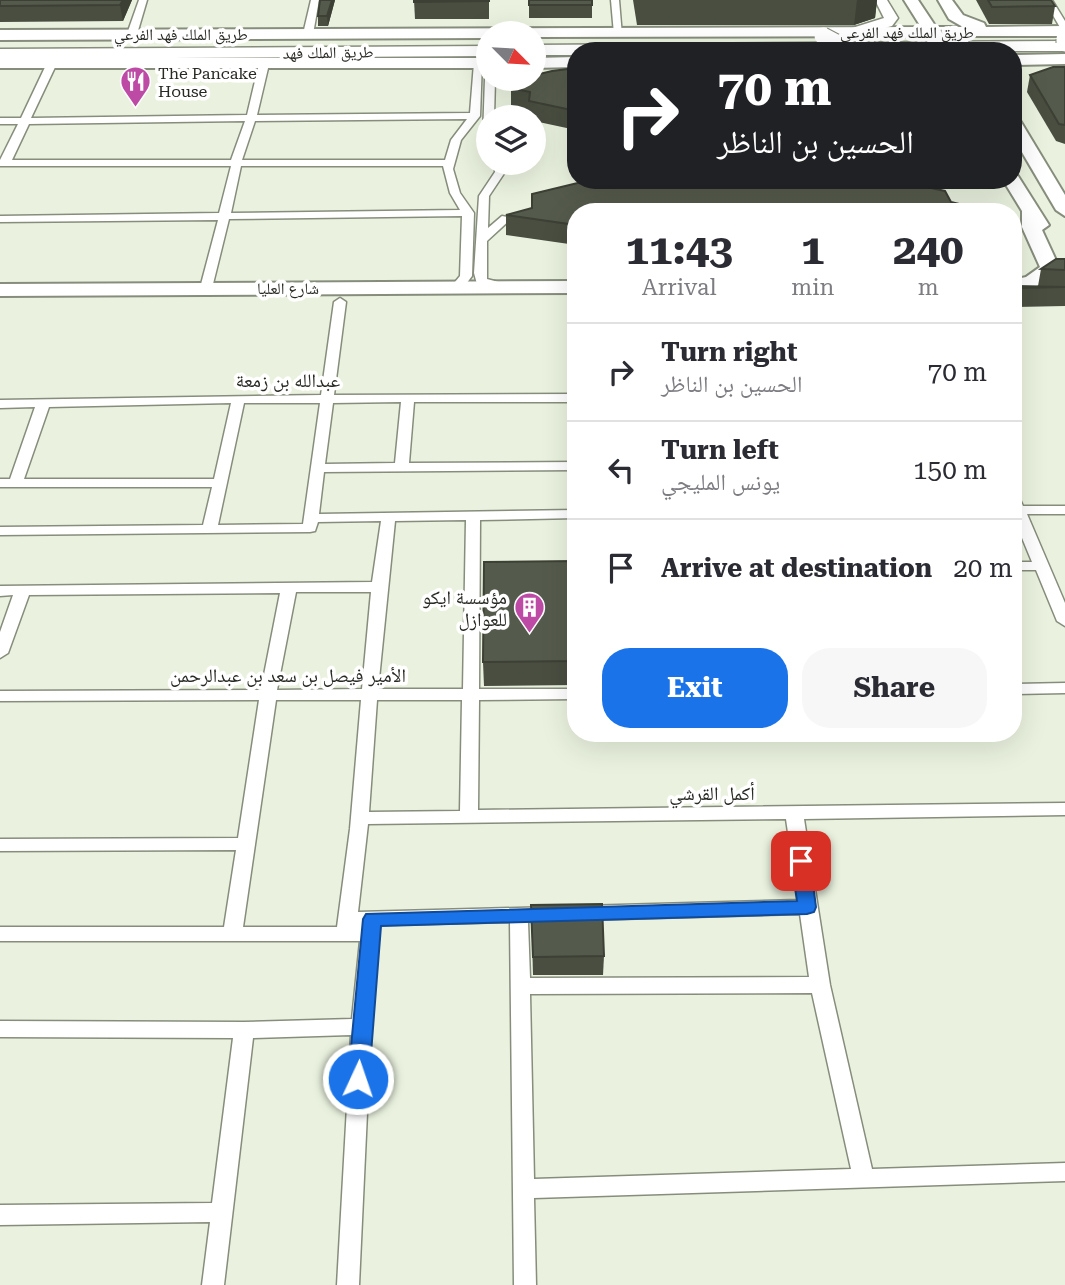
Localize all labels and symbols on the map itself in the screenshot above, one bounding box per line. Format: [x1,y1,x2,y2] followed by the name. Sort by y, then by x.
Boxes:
[476,21,546,91] north arrow
[840,23,974,45] street label: طريق الملك فهد الفرعي
[114,25,248,47] street label: طريق الملك فهد الفرعي
[282,42,374,64] street label: طريق الملك فهد
[158,64,257,101] place label: The Pancake House
[118,65,152,109] restaurant icon: The Pancake House
[257,279,319,299] street label: شارع العليا
[236,369,341,392] street label: عبدالله بن زمعة
[422,586,507,631] place label: مؤسسة ايكو للعوازل
[513,591,547,635] building icon: مؤسسة ايكو للعوازل
[170,664,406,687] street label: الأمير فيصل بن سعد بن عبدالرحمن
[669,782,755,809] street label: أكمل القرشي
[771,831,831,891] pin
[321,1042,395,1116] position arrow

